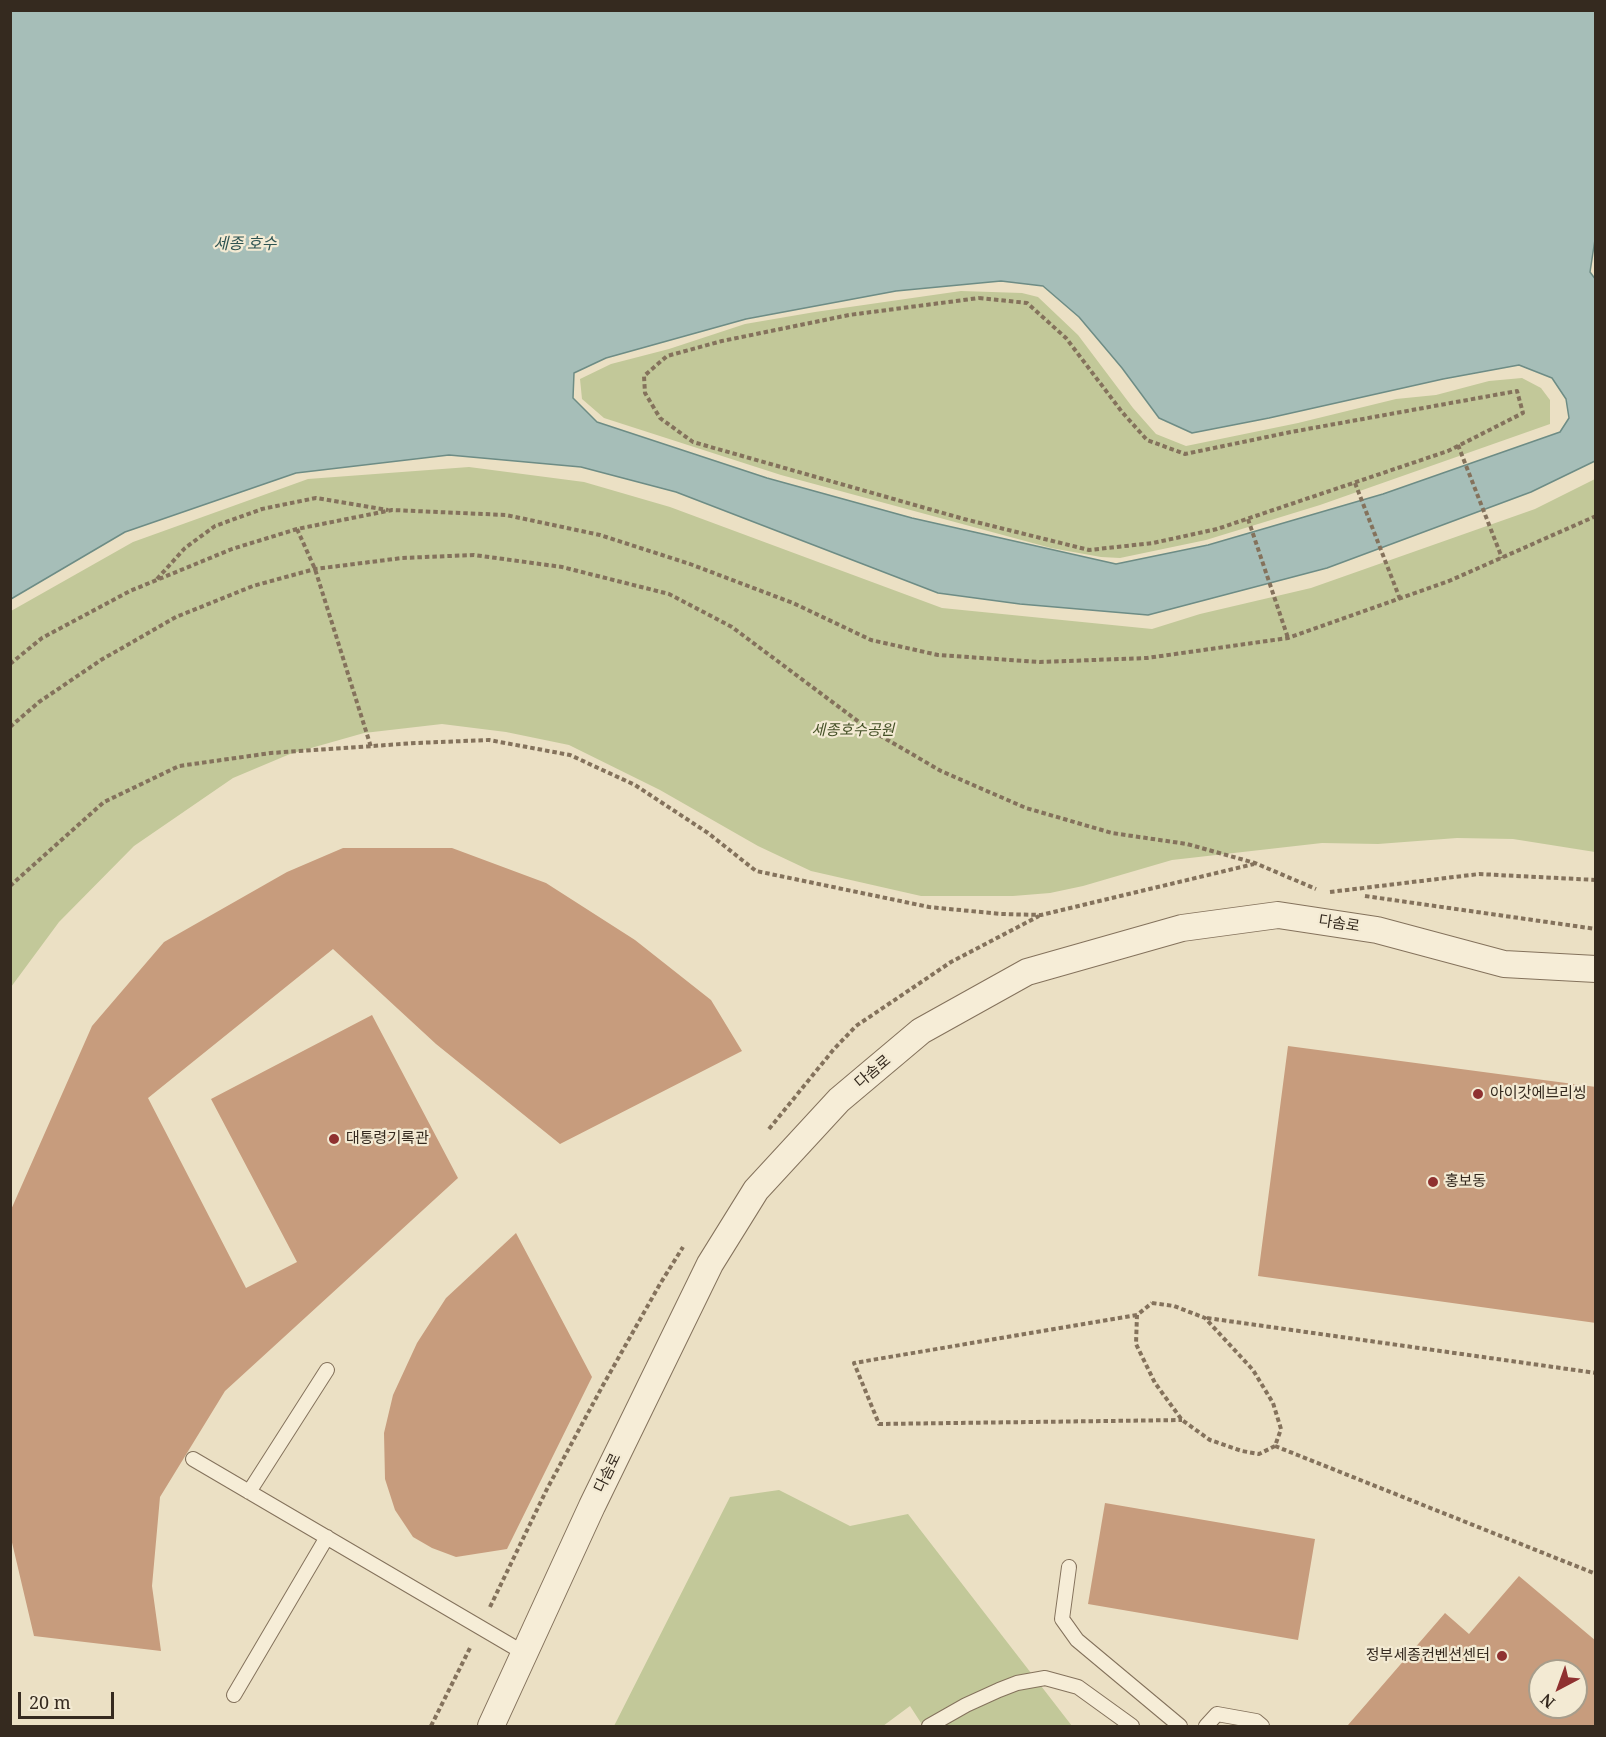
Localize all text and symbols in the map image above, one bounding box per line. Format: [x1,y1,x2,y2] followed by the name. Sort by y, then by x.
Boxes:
[213,234,277,254] water label: 세종 호수
[812,722,894,740] park label: 세종호수공원
[1317,912,1361,936] street label: 다솜로
[851,1052,895,1092] street label: 다솜로
[1490,1085,1587,1103] place label: 아이갓에브리씽
[1471,1087,1485,1101] marker: 아이갓에브리씽
[346,1130,429,1148] place label: 대통령기록관
[327,1132,341,1146] marker: 대통령기록관
[1445,1173,1486,1191] place label: 홍보동
[1426,1175,1440,1189] marker: 홍보동
[591,1450,625,1496] street label: 다솜로
[1366,1647,1490,1665] place label: 정부세종컨벤션센터
[1495,1649,1509,1663] marker: 정부세종컨벤션센터
[1528,1659,1588,1719] north arrow
[21,1680,117,1718] scale bar
[1536,1689,1559,1714] text: N
[29,1690,71,1714] text: 20 m

